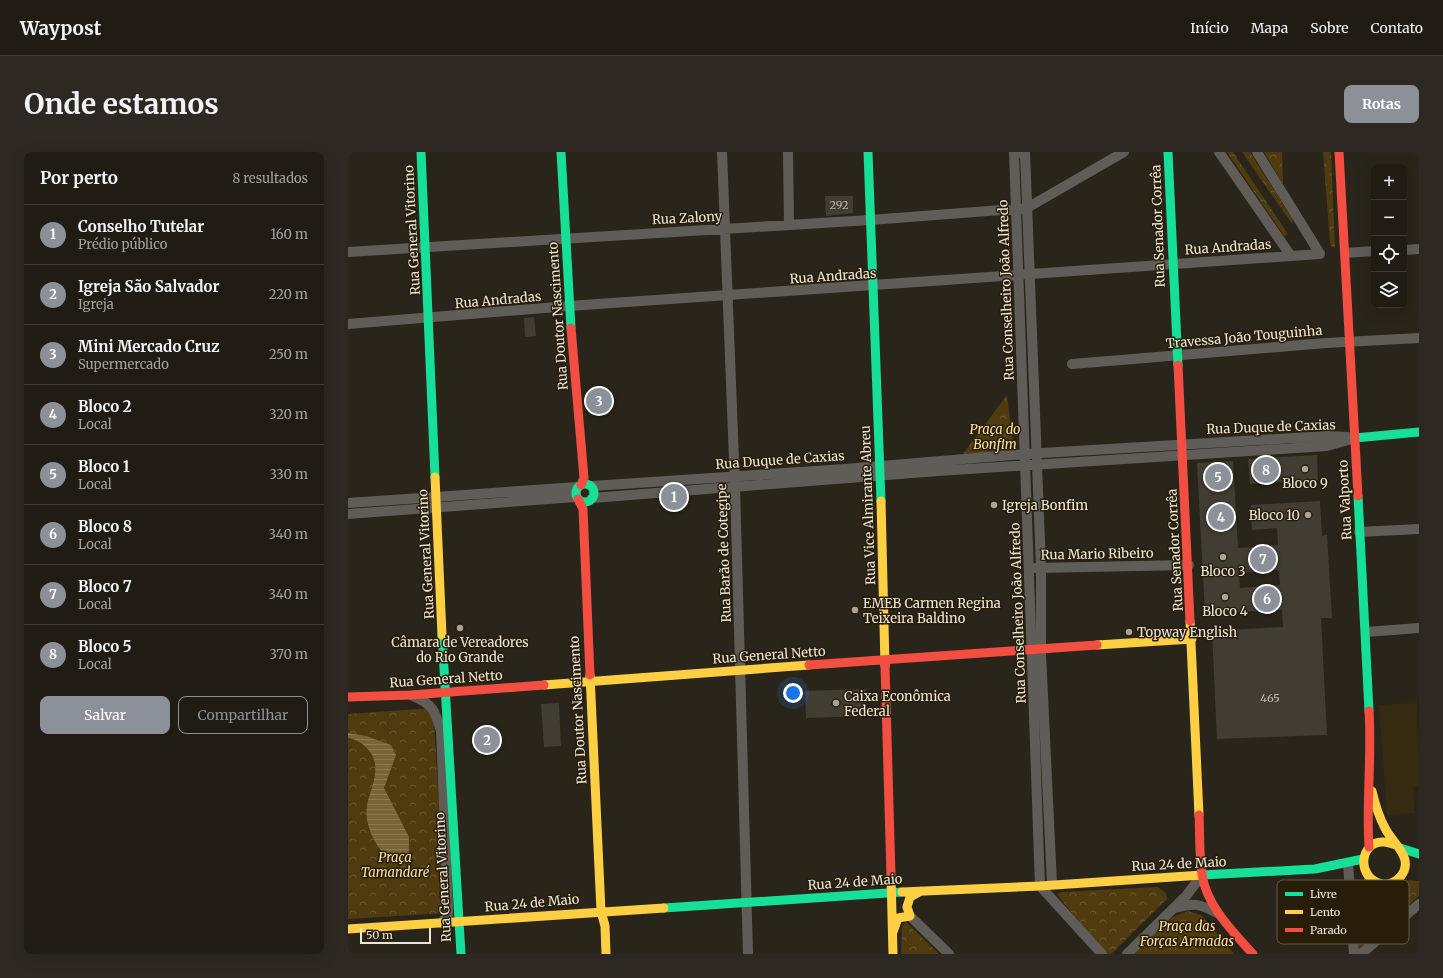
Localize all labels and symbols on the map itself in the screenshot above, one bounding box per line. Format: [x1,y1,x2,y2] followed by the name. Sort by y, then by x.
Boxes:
[400,164,424,295] street label: Rua General Vitorino
[1147,164,1169,288] street label: Rua Senador Corrêa
[829,198,849,212] house number: 292
[994,199,1018,381] street label: Rua Conselheiro João Alfredo
[652,208,723,228] street label: Rua Zalony
[1184,235,1272,259] street label: Rua Andradas
[544,241,572,391] street label: Rua Doutor Nascimento
[789,264,877,288] street label: Rua Andradas
[454,288,542,312] street label: Rua Andradas
[1165,322,1323,352] street label: Travessa João Touguinha
[586,386,612,416] pin: 3
[1206,416,1336,438] street label: Rua Duque de Caxias
[969,421,1021,453] park label: Praça do Bonfim
[857,425,879,585] street label: Rua Vice Almirante Abreu
[715,447,845,473] street label: Rua Duque de Caxias
[1253,455,1279,485] pin: 8
[1334,459,1356,540] street label: Rua Valporto
[1205,462,1231,492] pin: 5
[1300,464,1310,474] marker: Bloco 9
[1282,475,1328,492] place label: Bloco 9
[661,482,687,512] pin: 1
[713,483,735,623] street label: Rua Barão de Cotegipe
[414,488,438,619] street label: Rua General Vitorino
[1163,488,1187,612] street label: Rua Senador Corrêa
[1002,497,1088,514] place label: Igreja Bonfim
[989,500,999,510] marker: Igreja Bonfim
[1208,502,1234,532] pin: 4
[1249,507,1300,524] place label: Bloco 10
[1303,510,1313,520] marker: Bloco 10
[1006,522,1030,704] street label: Rua Conselheiro João Alfredo
[1250,544,1276,574] pin: 7
[1040,545,1154,563] street label: Rua Mario Ribeiro
[1218,552,1228,562] marker: Bloco 3
[1200,563,1246,580] place label: Bloco 3
[1254,584,1280,614] pin: 6
[1220,592,1230,602] marker: Bloco 4
[863,595,1001,627] place label: EMEB Carmen Regina Teixeira Baldino
[1202,603,1248,620] place label: Bloco 4
[850,605,860,615] marker: EMEB Carmen Regina Teixeira Baldino
[455,623,465,633] marker: Câmara de Vereadores do Rio Grande
[1137,624,1237,641] place label: Topway English
[1124,627,1134,637] marker: Topway English
[391,634,529,666] place label: Câmara de Vereadores do Rio Grande
[566,635,590,785] street label: Rua Doutor Nascimento
[712,643,826,667] street label: Rua General Netto
[389,667,503,691] street label: Rua General Netto
[783,683,803,703] your location
[844,688,951,720] place label: Caixa Econômica Federal
[1260,691,1280,705] house number: 465
[831,698,841,708] marker: Caixa Econômica Federal
[474,725,500,755] pin: 2
[431,811,455,942] street label: Rua General Vitorino
[361,849,430,881] park label: Praça Tamandaré
[1131,853,1227,875] street label: Rua 24 de Maio
[807,870,903,894] street label: Rua 24 de Maio
[1277,880,1409,944] legend
[1310,887,1337,901] text: Livre
[484,890,580,916] street label: Rua 24 de Maio
[1310,905,1341,919] text: Lento
[1139,918,1235,950] park label: Praça das Forças Armadas
[1310,923,1347,937] text: Parado
[360,926,431,945] scale bar

